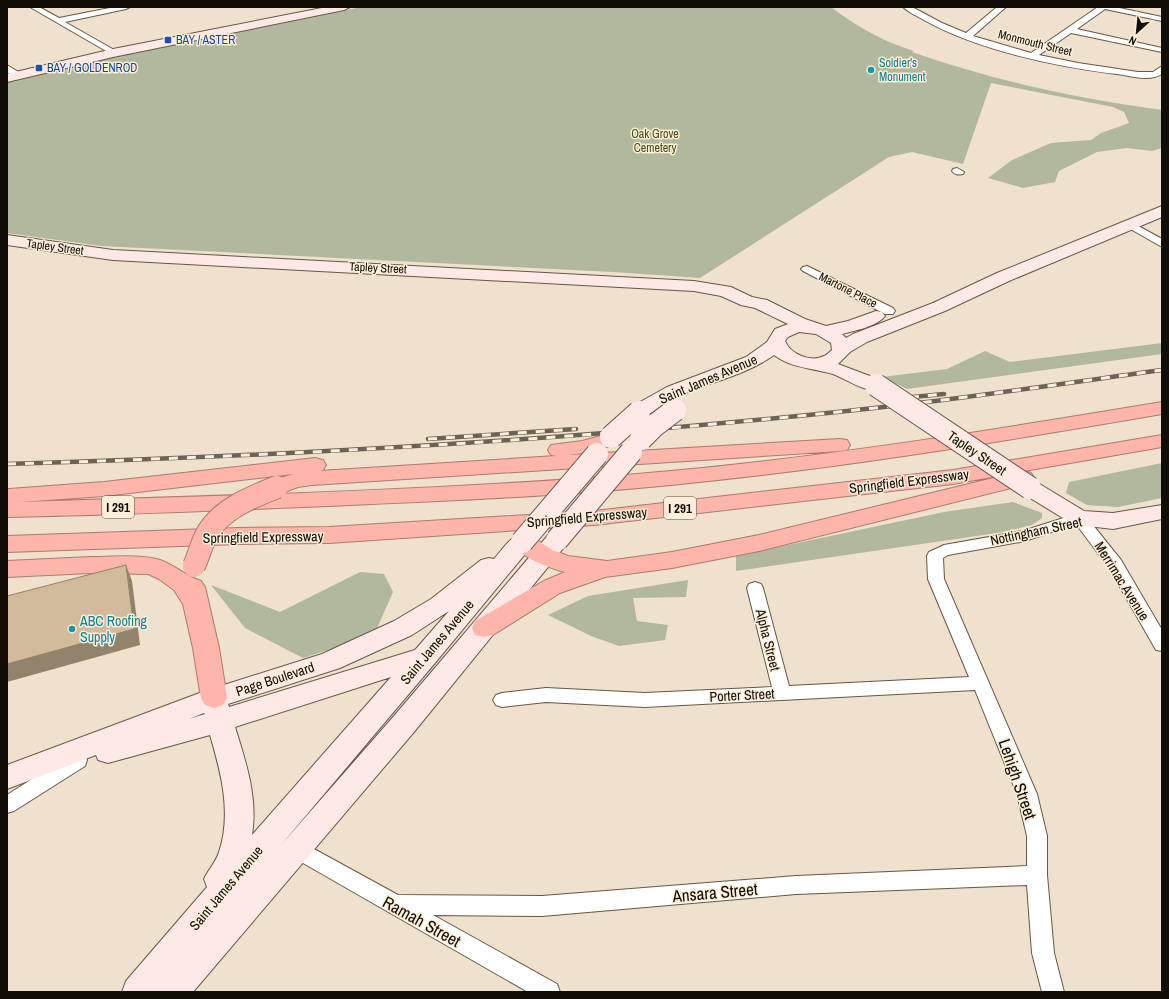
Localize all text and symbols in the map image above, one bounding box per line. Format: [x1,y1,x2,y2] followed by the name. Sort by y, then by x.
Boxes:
[1117,12,1157,52] north arrow
[996,26,1074,60] street label: Monmouth Street
[176,32,235,48] place label: BAY / ASTER
[1126,33,1139,49] text: N
[163,35,173,45] marker: BAY / ASTER
[879,55,926,85] place label: Soldier's Monument
[47,60,137,76] place label: BAY / GOLDENROD
[34,63,44,73] marker: BAY / GOLDENROD
[866,65,876,75] marker: Soldier's Monument
[631,126,679,156] park label: Oak Grove Cemetery
[25,235,85,259] street label: Tapley Street
[349,259,407,278] street label: Tapley Street
[816,268,880,312] street label: Martone Place
[656,350,760,408] street label: Saint James Avenue
[944,427,1010,479] street label: Tapley Street
[848,465,970,497] street label: Springfield Expressway
[102,496,134,518] road number: I 291
[664,497,696,519] road number: I 291
[526,503,648,531] street label: Springfield Expressway
[989,513,1083,549] street label: Nottingham Street
[203,527,324,547] street label: Springfield Expressway
[1091,538,1153,624] street label: Merrimac Avenue
[396,596,478,688] street label: Saint James Avenue
[751,606,784,673] street label: Alpha Street
[79,612,148,646] place label: ABC Roofing Supply
[67,624,77,634] marker: ABC Roofing Supply
[233,658,317,700] street label: Page Boulevard
[709,684,775,706] street label: Porter Street
[993,736,1043,822] street label: Lehigh Street
[185,842,267,934] street label: Saint James Avenue
[671,877,759,907] street label: Ansara Street
[379,890,465,952] street label: Ramah Street

